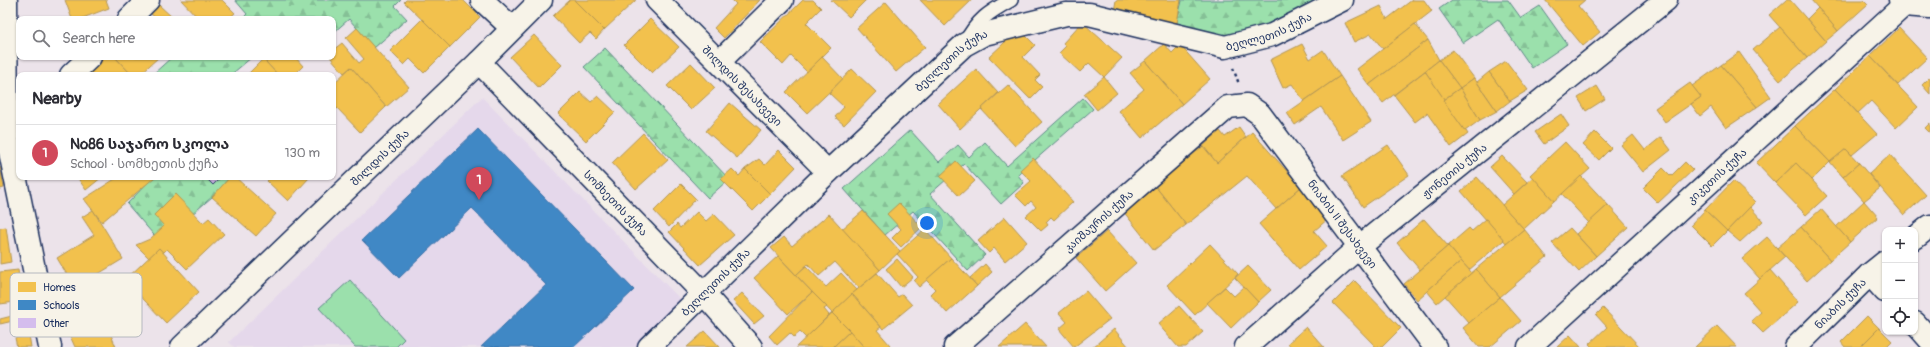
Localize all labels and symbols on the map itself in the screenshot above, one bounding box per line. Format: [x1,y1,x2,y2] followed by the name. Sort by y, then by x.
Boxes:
[1224,10,1314,53] street label: ბეღლეთის ქუჩა
[912,27,989,94] street label: ბეღლეთის ქუჩა
[700,43,785,129] street label: შილდის შესახვევი
[348,126,412,188] street label: შილდის ქუჩა
[1419,140,1489,200] street label: ჟონეთის ქუჩა
[1684,145,1749,206] street label: კიკეთის ქუჩა
[466,167,492,200] pin: 1
[581,168,650,238] street label: სომხეთის ქუჩა
[1305,177,1380,271] street label: ნიაბის II შესახვევი
[1061,187,1136,255] street label: კაიშაურის ქუჩა
[917,213,937,233] your location
[678,246,753,318] street label: ბეღლეთის ქუჩა
[10,273,142,337] legend
[1812,275,1868,332] street label: ნიაბის ქუჩა
[43,281,76,294] text: Homes
[43,299,80,312] text: Schools
[43,317,69,330] text: Other

